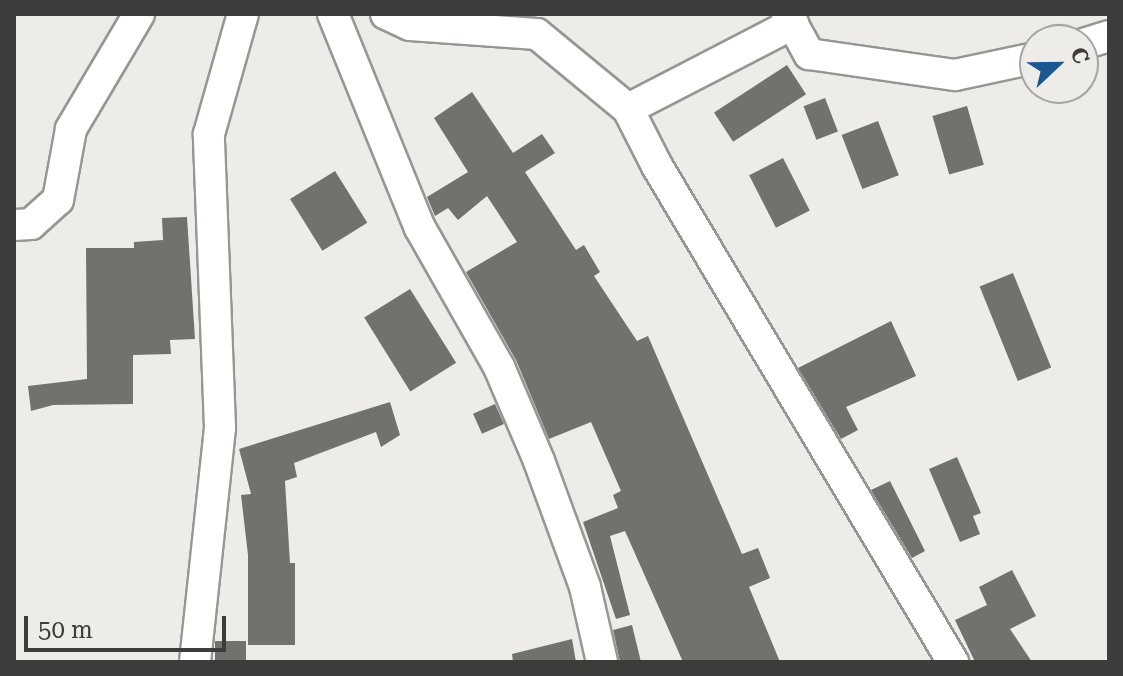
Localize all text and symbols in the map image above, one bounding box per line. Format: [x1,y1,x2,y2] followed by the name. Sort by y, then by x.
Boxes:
[1019,24,1099,104] north arrow
[1065,44,1094,67] text: С
[28,600,230,650] scale bar
[38,616,93,644] text: 50 m

